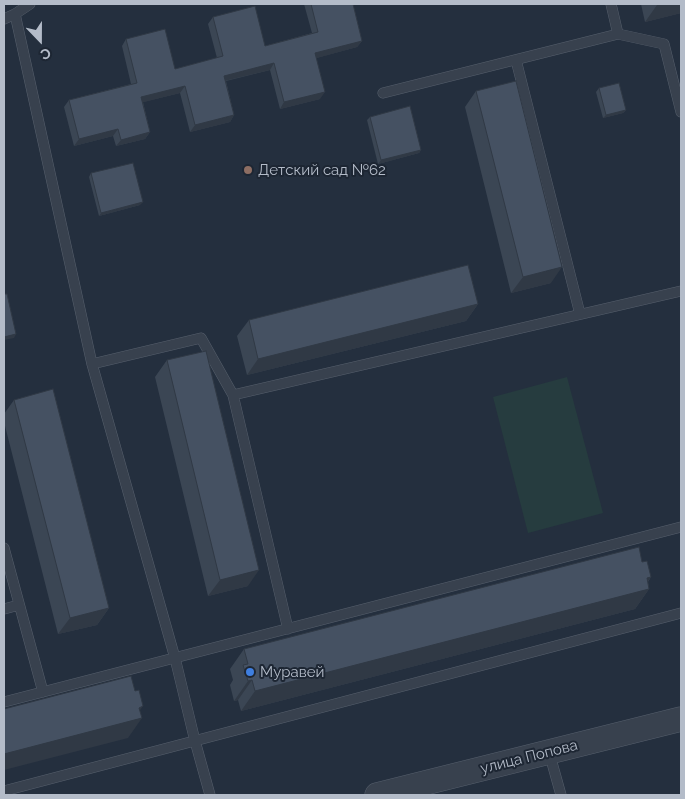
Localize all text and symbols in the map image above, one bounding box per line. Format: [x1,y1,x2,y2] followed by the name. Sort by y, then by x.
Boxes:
[15,15,65,65] north arrow
[38,45,53,63] text: С
[258,161,386,179] place label: Детский сад №62
[242,164,254,176] marker: Детский сад №62
[260,663,324,681] place label: Муравей
[244,666,256,678] marker: Муравей
[479,736,579,778] street label: улица Попова

